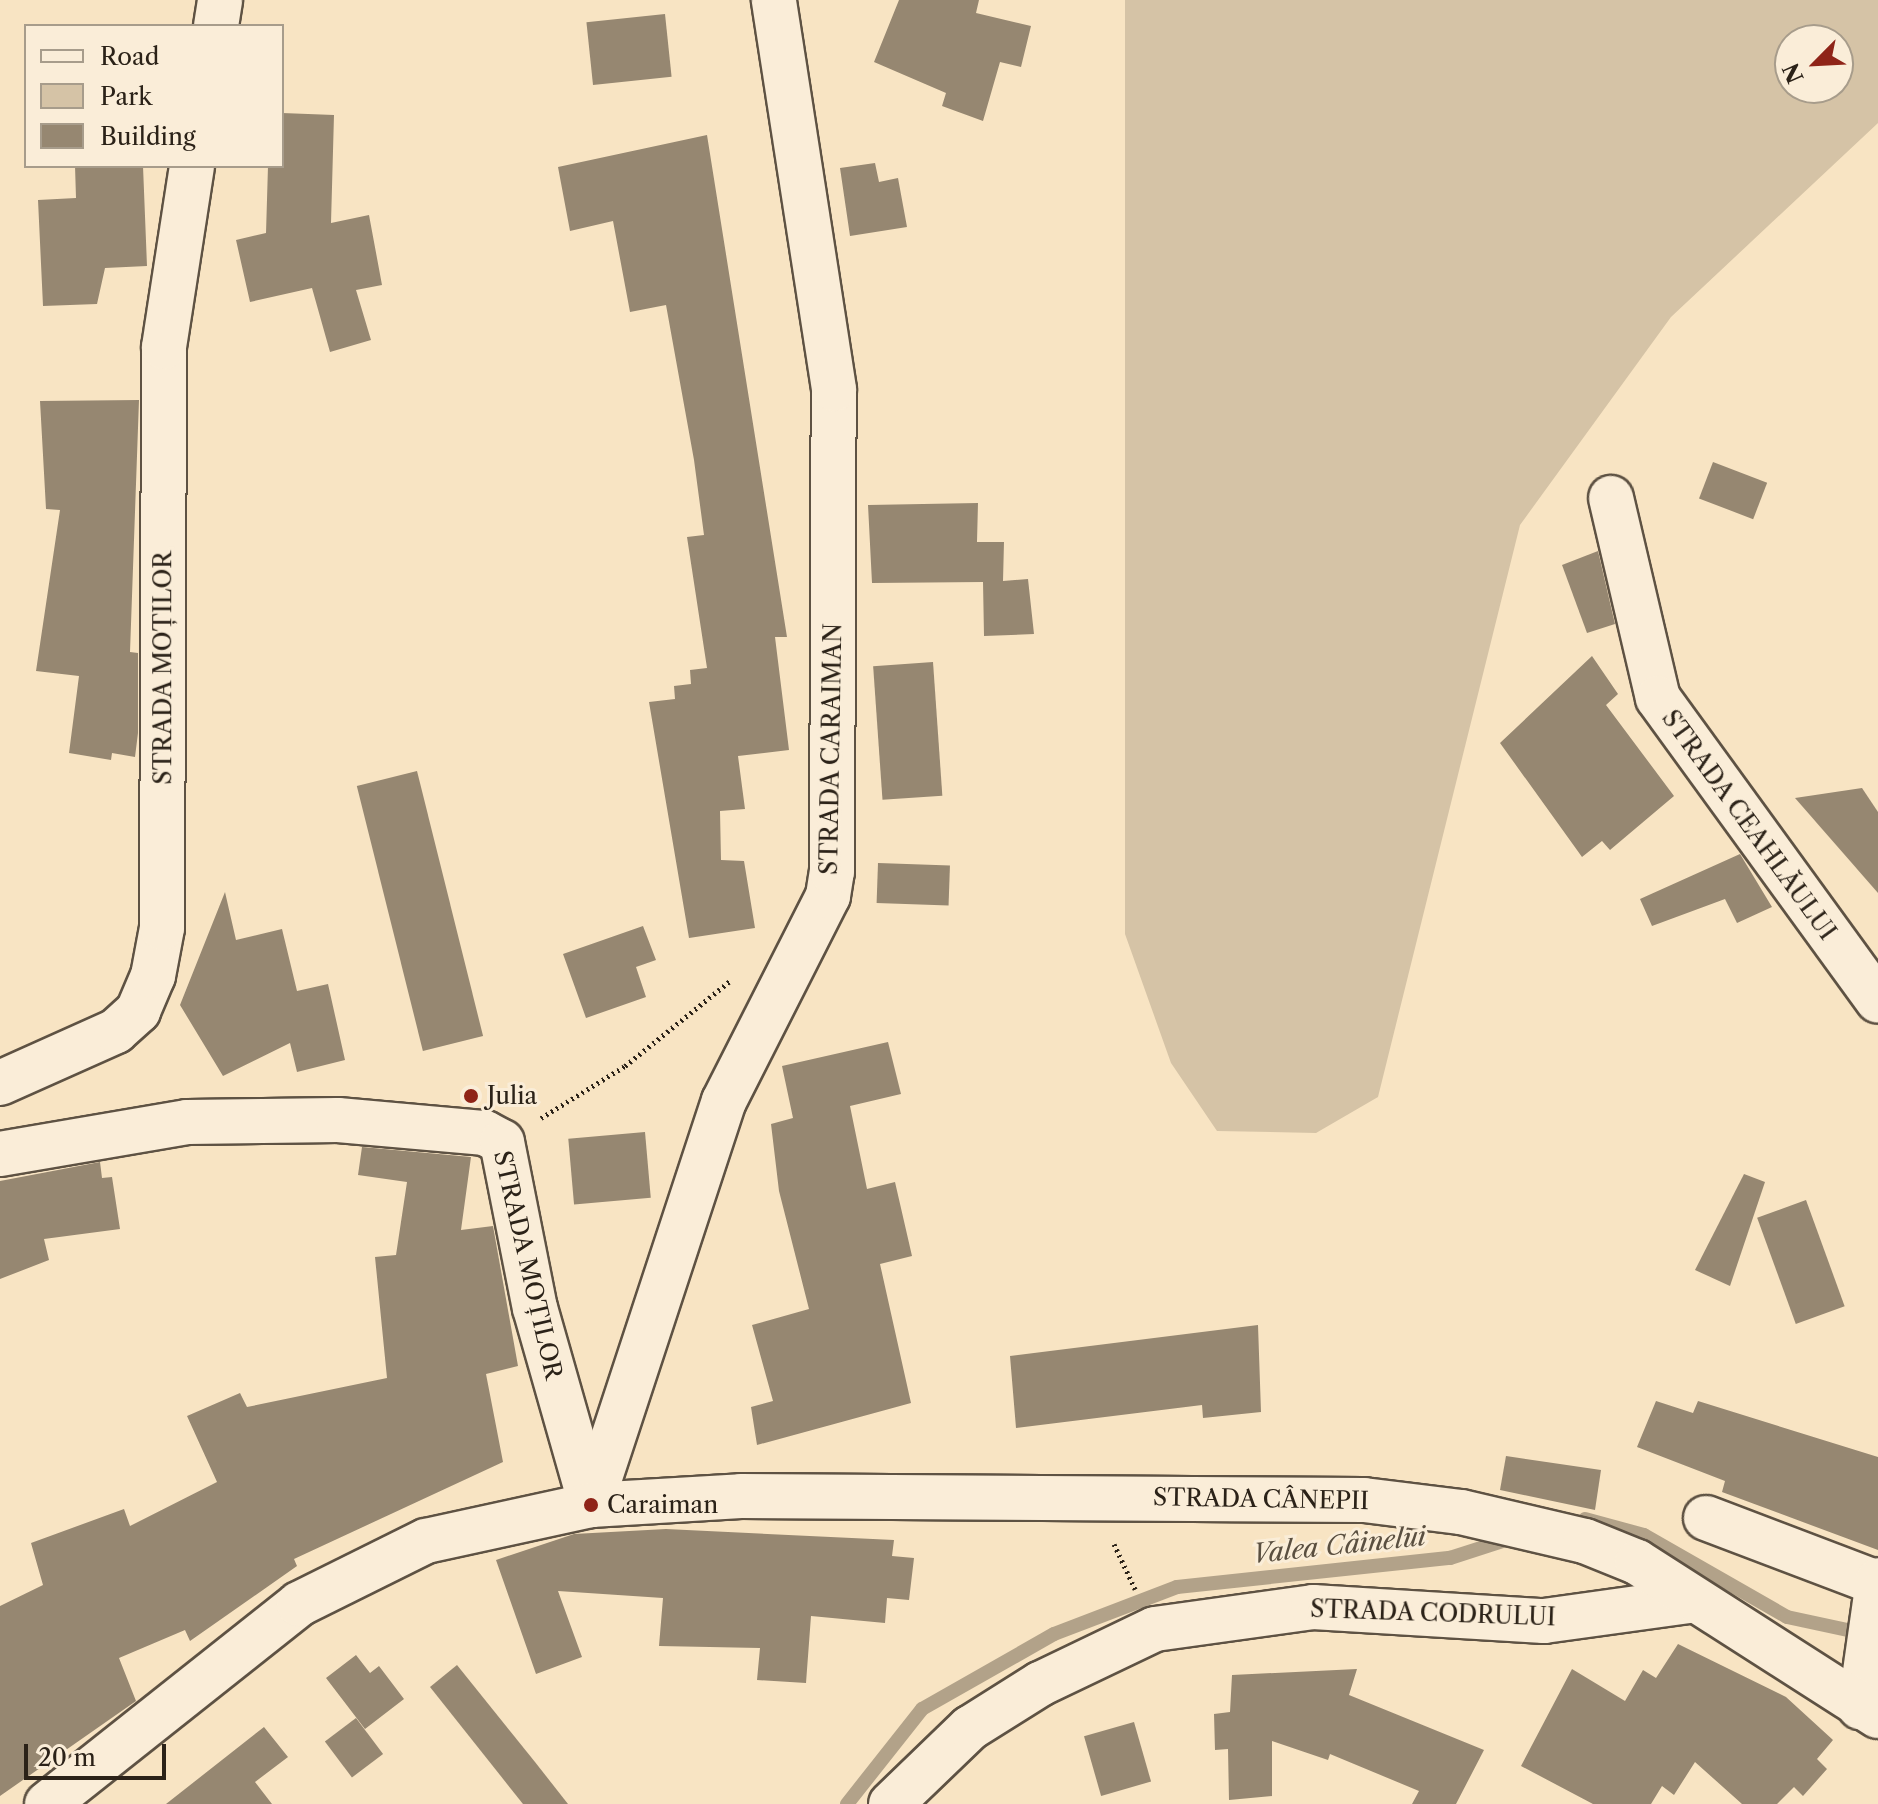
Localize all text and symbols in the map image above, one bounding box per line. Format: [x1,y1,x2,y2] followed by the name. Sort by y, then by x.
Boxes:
[24,24,284,168] legend
[1774,24,1854,104] north arrow
[100,42,159,71] text: Road
[1777,59,1810,87] text: N
[100,82,152,111] text: Park
[100,122,196,151] text: Building
[149,551,177,785] street label: STRADA MOȚILOR
[814,622,848,876] street label: STRADA CARAIMAN
[1656,704,1842,946] street label: STRADA CEAHLĂULUI
[487,1082,537,1110] place label: Julia
[462,1087,480,1105] marker: Julia
[488,1148,568,1382] street label: STRADA MOȚILOR
[1152,1483,1370,1515] street label: STRADA CÂNEPII
[607,1491,718,1519] place label: Caraiman
[582,1496,600,1514] marker: Caraiman
[1251,1521,1427,1571] water label: Valea Câinelui
[1309,1594,1557,1632] street label: STRADA CODRULUI
[28,1728,170,1778] scale bar
[38,1743,96,1772] text: 20 m

